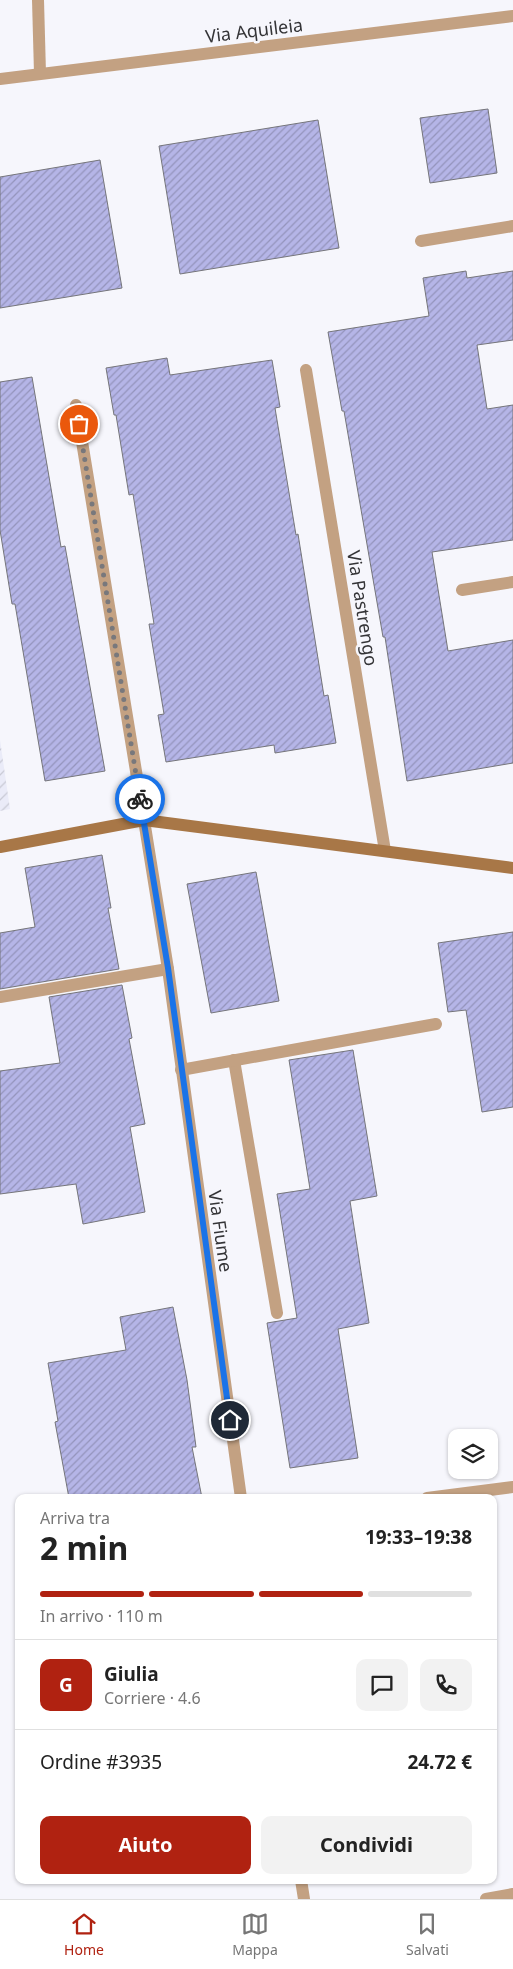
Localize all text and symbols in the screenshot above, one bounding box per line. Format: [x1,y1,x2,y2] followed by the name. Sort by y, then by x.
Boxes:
[204,12,304,48] street label: Via Aquileia
[58,403,100,445] pin
[65,410,93,438] icon: bag
[342,549,384,667] street label: Via Pastrengo
[115,774,165,824] courier
[126,785,154,813] icon: bike
[203,1189,239,1273] street label: Via Fiume
[209,1399,251,1441] pin
[216,1406,244,1434] icon: home
[448,1429,498,1479] map controls
[448,1429,498,1479] button: layers
[40,1507,110,1529] text: Arriva tra
[365,1524,472,1550] text: 19:33–19:38
[40,1526,128,1569] text: 2 min
[40,1605,163,1627] text: In arrivo · 110 m
[356,1659,408,1711] button: chat
[420,1659,472,1711] button: phone
[104,1661,159,1687] text: Giulia
[59,1672,73,1698] text: G
[104,1687,201,1709] text: Corriere · 4.6
[40,1749,162,1775] text: Ordine #3935
[407,1749,472,1775] text: 24.72 €
[40,1816,251,1874] button: Aiuto
[261,1816,472,1874] button: Condividi
[64,1910,104,1959] tab: Home
[232,1910,278,1959] tab: Mappa
[406,1910,449,1959] tab: Salvati

